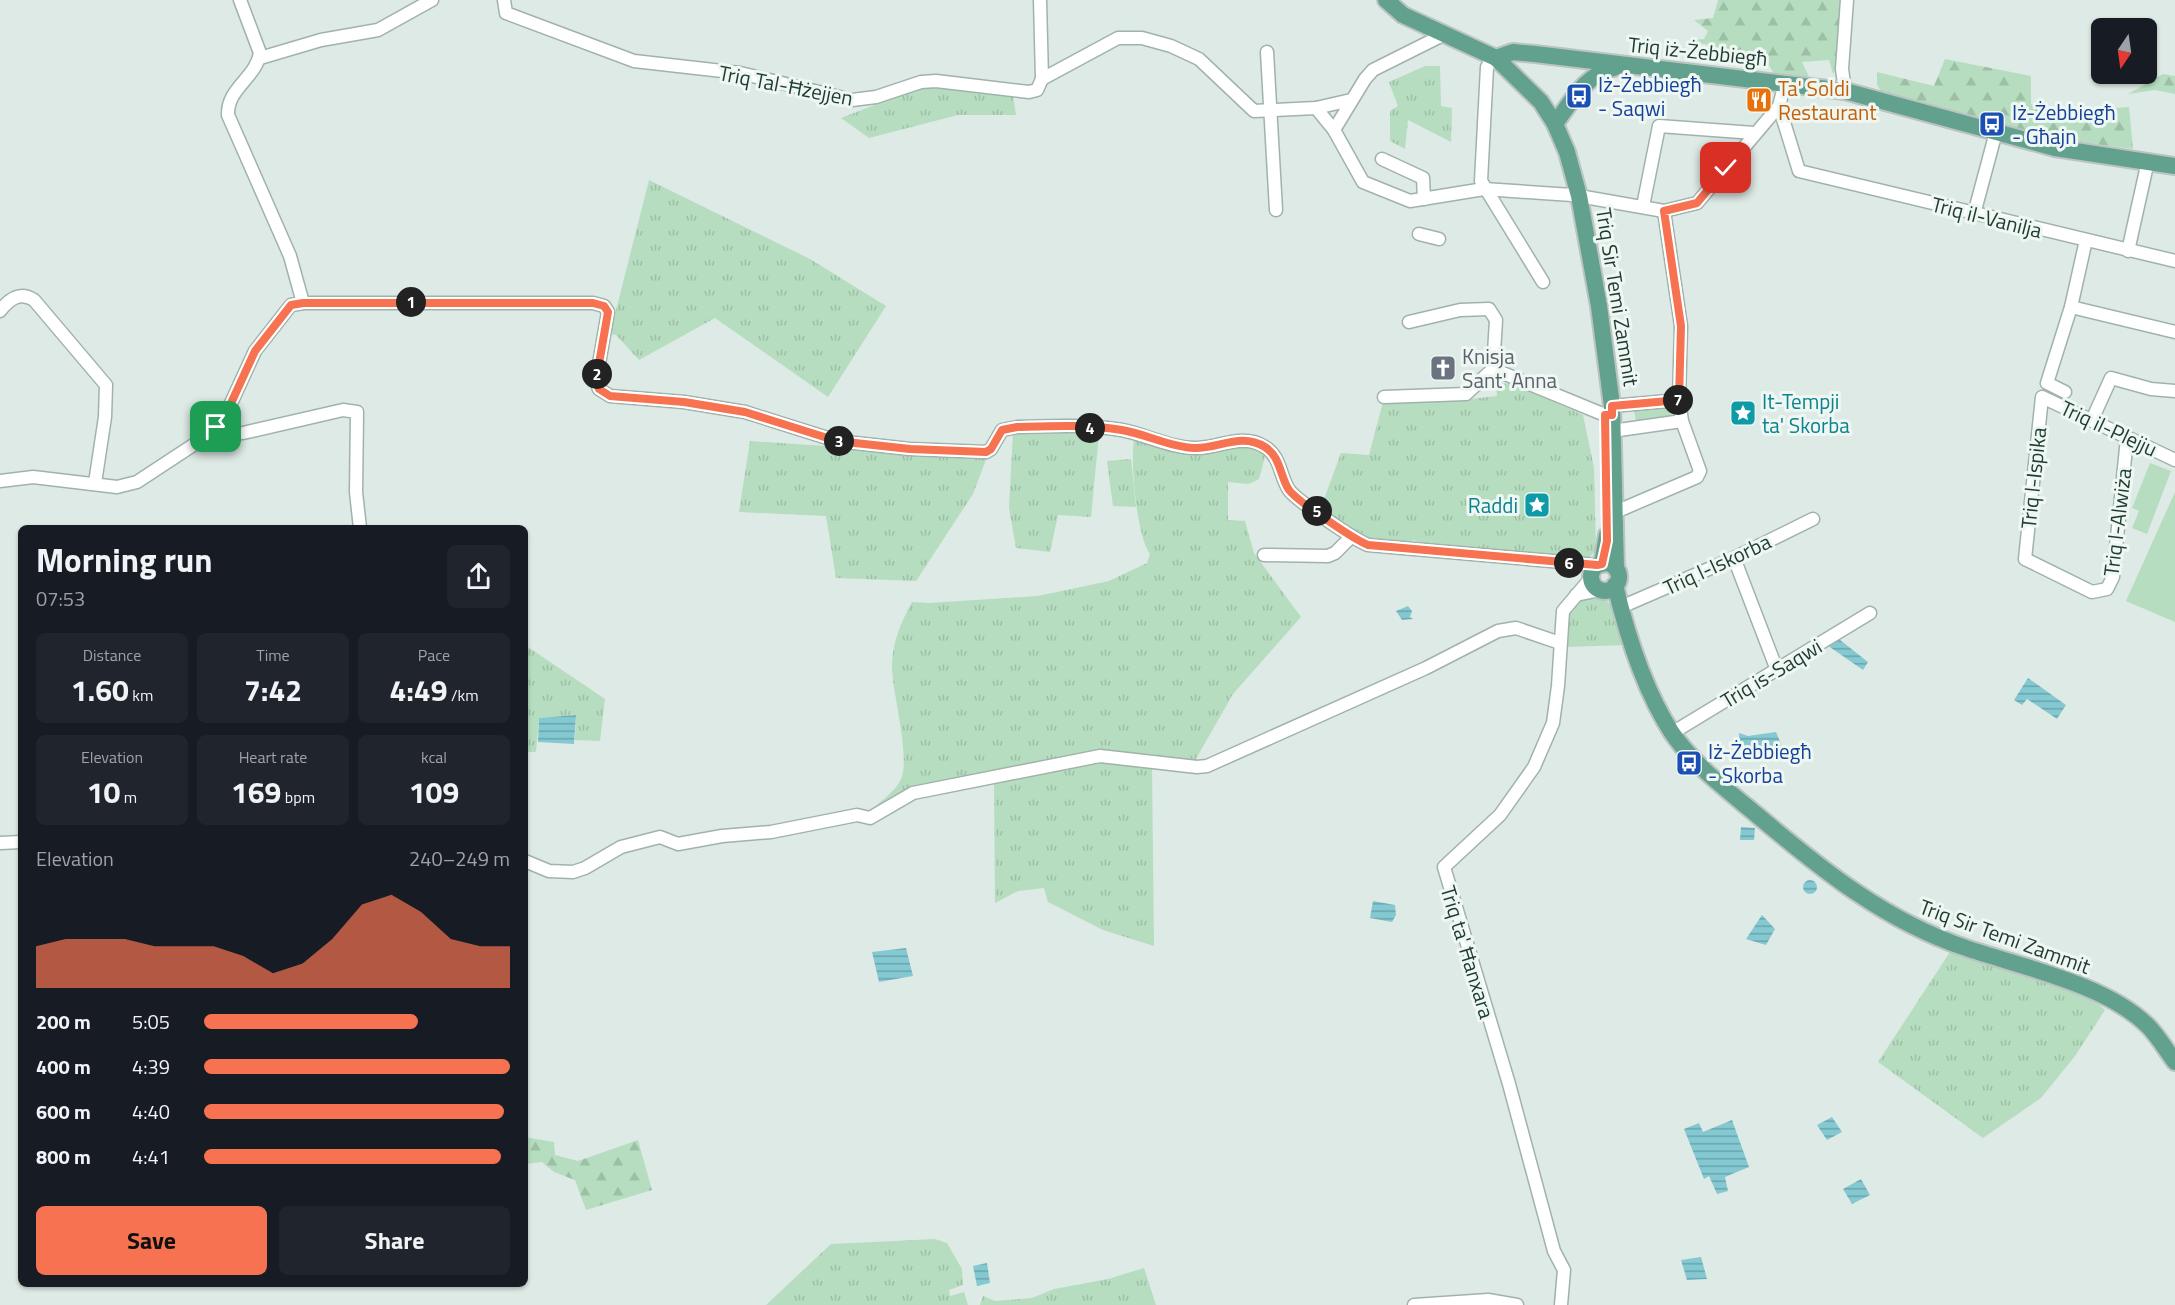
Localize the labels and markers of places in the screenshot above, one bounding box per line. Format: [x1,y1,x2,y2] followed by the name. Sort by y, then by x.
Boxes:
[1598,68,1702,124] place label: Iż-Żebbiegħ - Saqwi
[1778,72,1877,128] place label: Ta' Soldi Restaurant
[1564,81,1594,111] bus stop icon: Iż-Żebbiegħ - Saqwi
[1744,85,1774,115] restaurant icon: Ta' Soldi Restaurant
[2012,96,2116,152] place label: Iż-Żebbiegħ - Għajn
[1977,109,2007,139] bus stop icon: Iż-Żebbiegħ - Għajn
[1700,142,1751,193] pin
[396,287,426,317] pin: 1
[1462,340,1558,396] place label: Knisja Sant' Anna
[1428,353,1458,383] church icon: Knisja Sant' Anna
[582,359,612,389] pin: 2
[1663,385,1693,415] pin: 7
[1762,385,1850,441] place label: It-Tempji ta' Skorba
[1728,398,1758,428] place icon: It-Tempji ta' Skorba
[190,401,241,452] pin
[1075,413,1105,443] pin: 4
[824,426,854,456] pin: 3
[1468,489,1518,521] place label: Raddi
[1522,490,1552,520] place icon: Raddi
[1302,496,1332,526] pin: 5
[1554,548,1584,578] pin: 6
[1708,735,1812,791] place label: Iż-Żebbiegħ - Skorba
[1674,748,1704,778] bus stop icon: Iż-Żebbiegħ - Skorba

